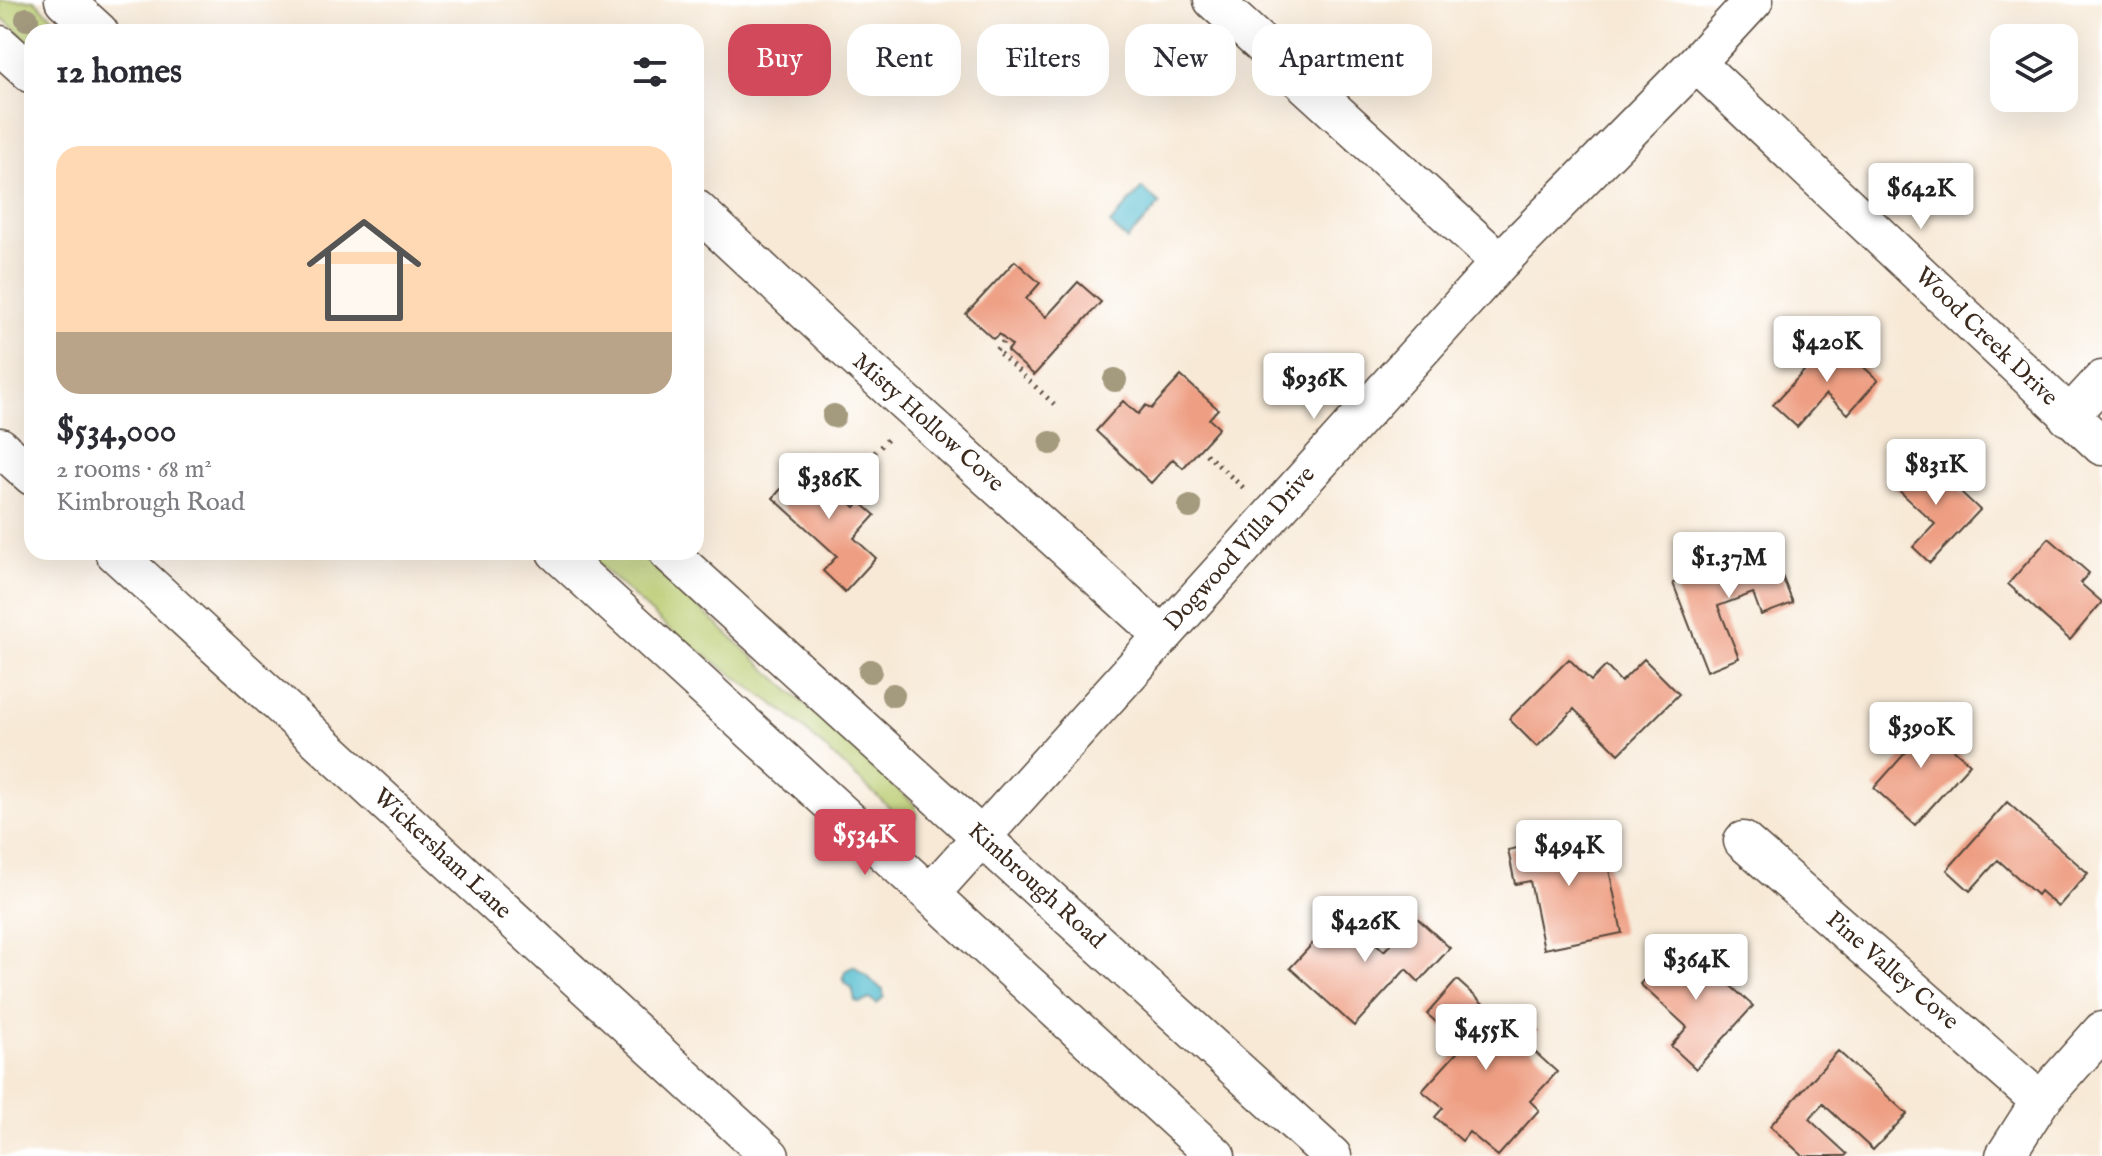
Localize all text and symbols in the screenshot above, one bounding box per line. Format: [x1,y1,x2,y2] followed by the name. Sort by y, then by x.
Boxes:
[728,24,831,96] chip: Buy
[847,24,961,96] chip: Rent
[977,24,1109,96] chip: Filters
[1125,24,1236,96] chip: New
[1252,24,1432,96] chip: Apartment
[1990,24,2078,112] map controls
[1990,24,2078,112] button: layers
[628,50,672,94] icon: filters
[56,51,182,94] text: 12 homes
[1865,163,1977,231] pin: $642K
[1886,172,1956,205] text: $642K
[292,198,436,342] icon: home
[1908,261,2064,413] street label: Wood Creek Drive
[1771,316,1883,384] pin: $420K
[1792,325,1862,358] text: $420K
[846,347,1010,499] street label: Misty Hollow Cove
[1258,353,1370,421] pin: $936K
[1281,362,1347,395] text: $936K
[56,410,177,453] text: $534,000
[1880,439,1992,507] pin: $831K
[1905,448,1967,481] text: $831K
[56,453,212,486] text: 2 rooms · 68 m²
[773,453,885,521] pin: $386K
[1158,460,1322,638] street label: Dogwood Villa Drive
[797,462,861,495] text: $386K
[56,486,245,519] text: Kimbrough Road
[1664,532,1794,600] pin: $1.37M
[1691,541,1767,574] text: $1.37M
[1865,702,1977,770] pin: $390K
[1887,711,1955,744] text: $390K
[366,782,518,926] street label: Wickersham Lane
[809,809,921,877] pin: $534K
[961,816,1111,956] street label: Kimbrough Road
[832,818,898,851] text: $534K
[1513,820,1625,888] pin: $494K
[1534,829,1604,862] text: $494K
[1309,896,1421,964] pin: $426K
[1330,905,1400,938] text: $426K
[1819,905,1965,1037] street label: Pine Valley Cove
[1640,934,1752,1002] pin: $364K
[1663,943,1729,976] text: $364K
[1430,1004,1542,1072] pin: $455K
[1454,1013,1518,1046] text: $455K

